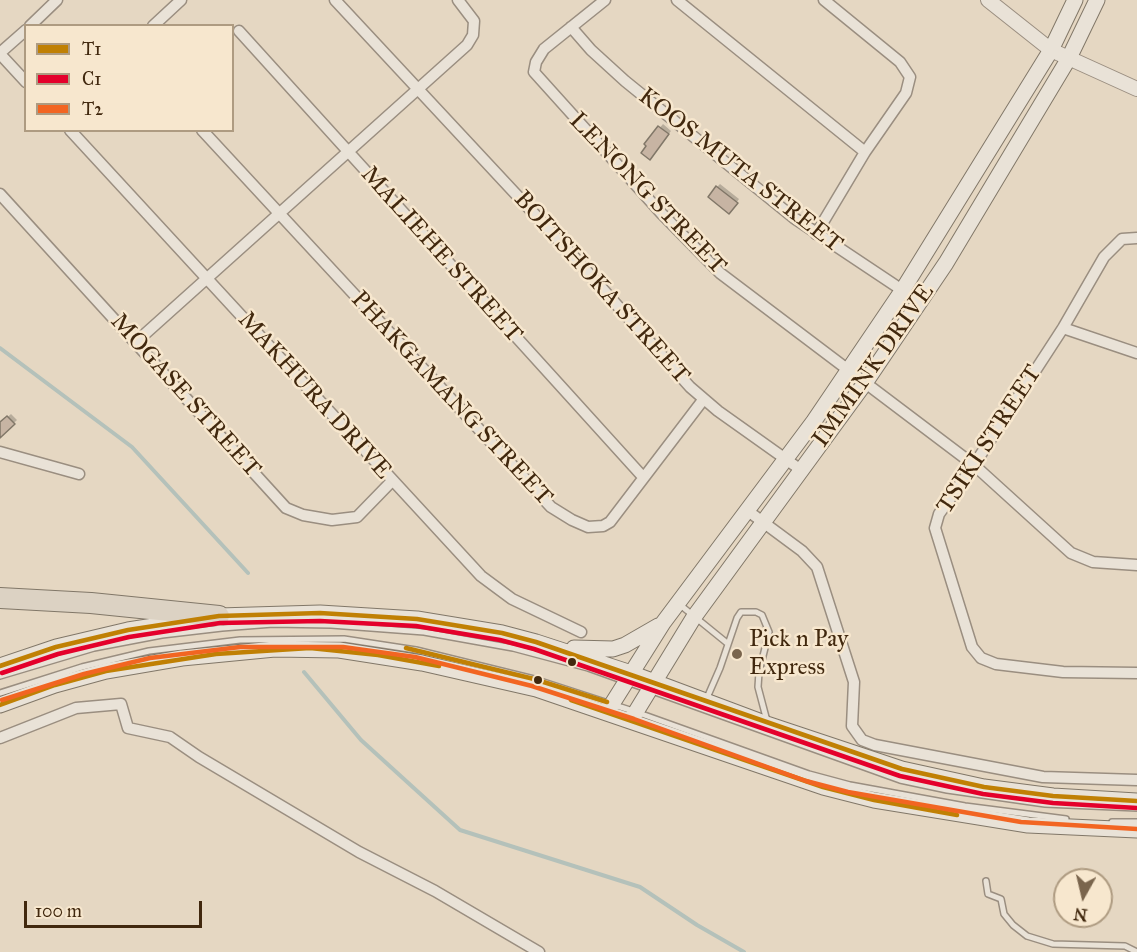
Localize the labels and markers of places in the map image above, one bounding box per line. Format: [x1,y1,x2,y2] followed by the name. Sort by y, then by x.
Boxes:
[749,626,848,682] place label: Pick n Pay Express
[730,647,744,661] marker: Pick n Pay Express
[566,656,578,668] unlabelled marker
[532,674,544,686] unlabelled marker

